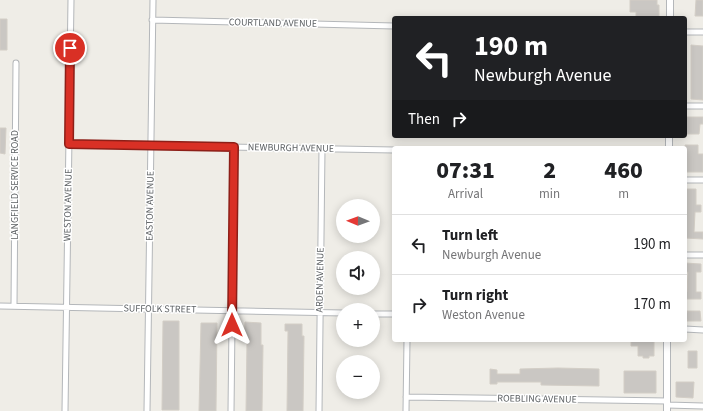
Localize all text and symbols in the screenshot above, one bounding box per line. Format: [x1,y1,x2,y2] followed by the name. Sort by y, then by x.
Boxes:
[229,15,317,31] street label: COURTLAND AVENUE
[474,26,548,66] text: 190 m
[53,31,87,65] pin
[408,32,460,84] icon: left
[59,37,81,59] icon: arrive
[474,63,611,88] text: Newburgh Avenue
[448,108,470,130] icon: right
[408,109,440,130] text: Then
[8,130,22,240] street label: LANGFIELD SERVICE ROAD
[248,140,334,156] street label: NEWBURGH AVENUE
[436,153,495,188] text: 07:31
[543,153,556,188] text: 2
[604,153,643,188] text: 460
[60,169,76,241] street label: WESTON AVENUE
[142,171,158,241] street label: EASTON AVENUE
[448,185,483,203] text: Arrival
[539,185,560,203] text: min
[618,185,629,203] text: m
[336,199,380,243] north arrow
[336,199,380,399] map controls
[442,225,498,246] text: Turn left
[408,234,430,256] icon: left
[633,234,671,255] text: 190 m
[442,246,541,264] text: Newburgh Avenue
[312,247,328,313] street label: ARDEN AVENUE
[336,251,380,295] button: sound
[442,285,508,306] text: Turn right
[408,294,430,316] icon: right
[633,294,671,315] text: 170 m
[123,301,197,317] street label: SUFFOLK STREET
[336,303,380,347] button: +
[211,304,253,346] position arrow
[442,306,525,324] text: Weston Avenue
[336,355,380,399] button: −
[497,391,577,407] street label: ROEBLING AVENUE

